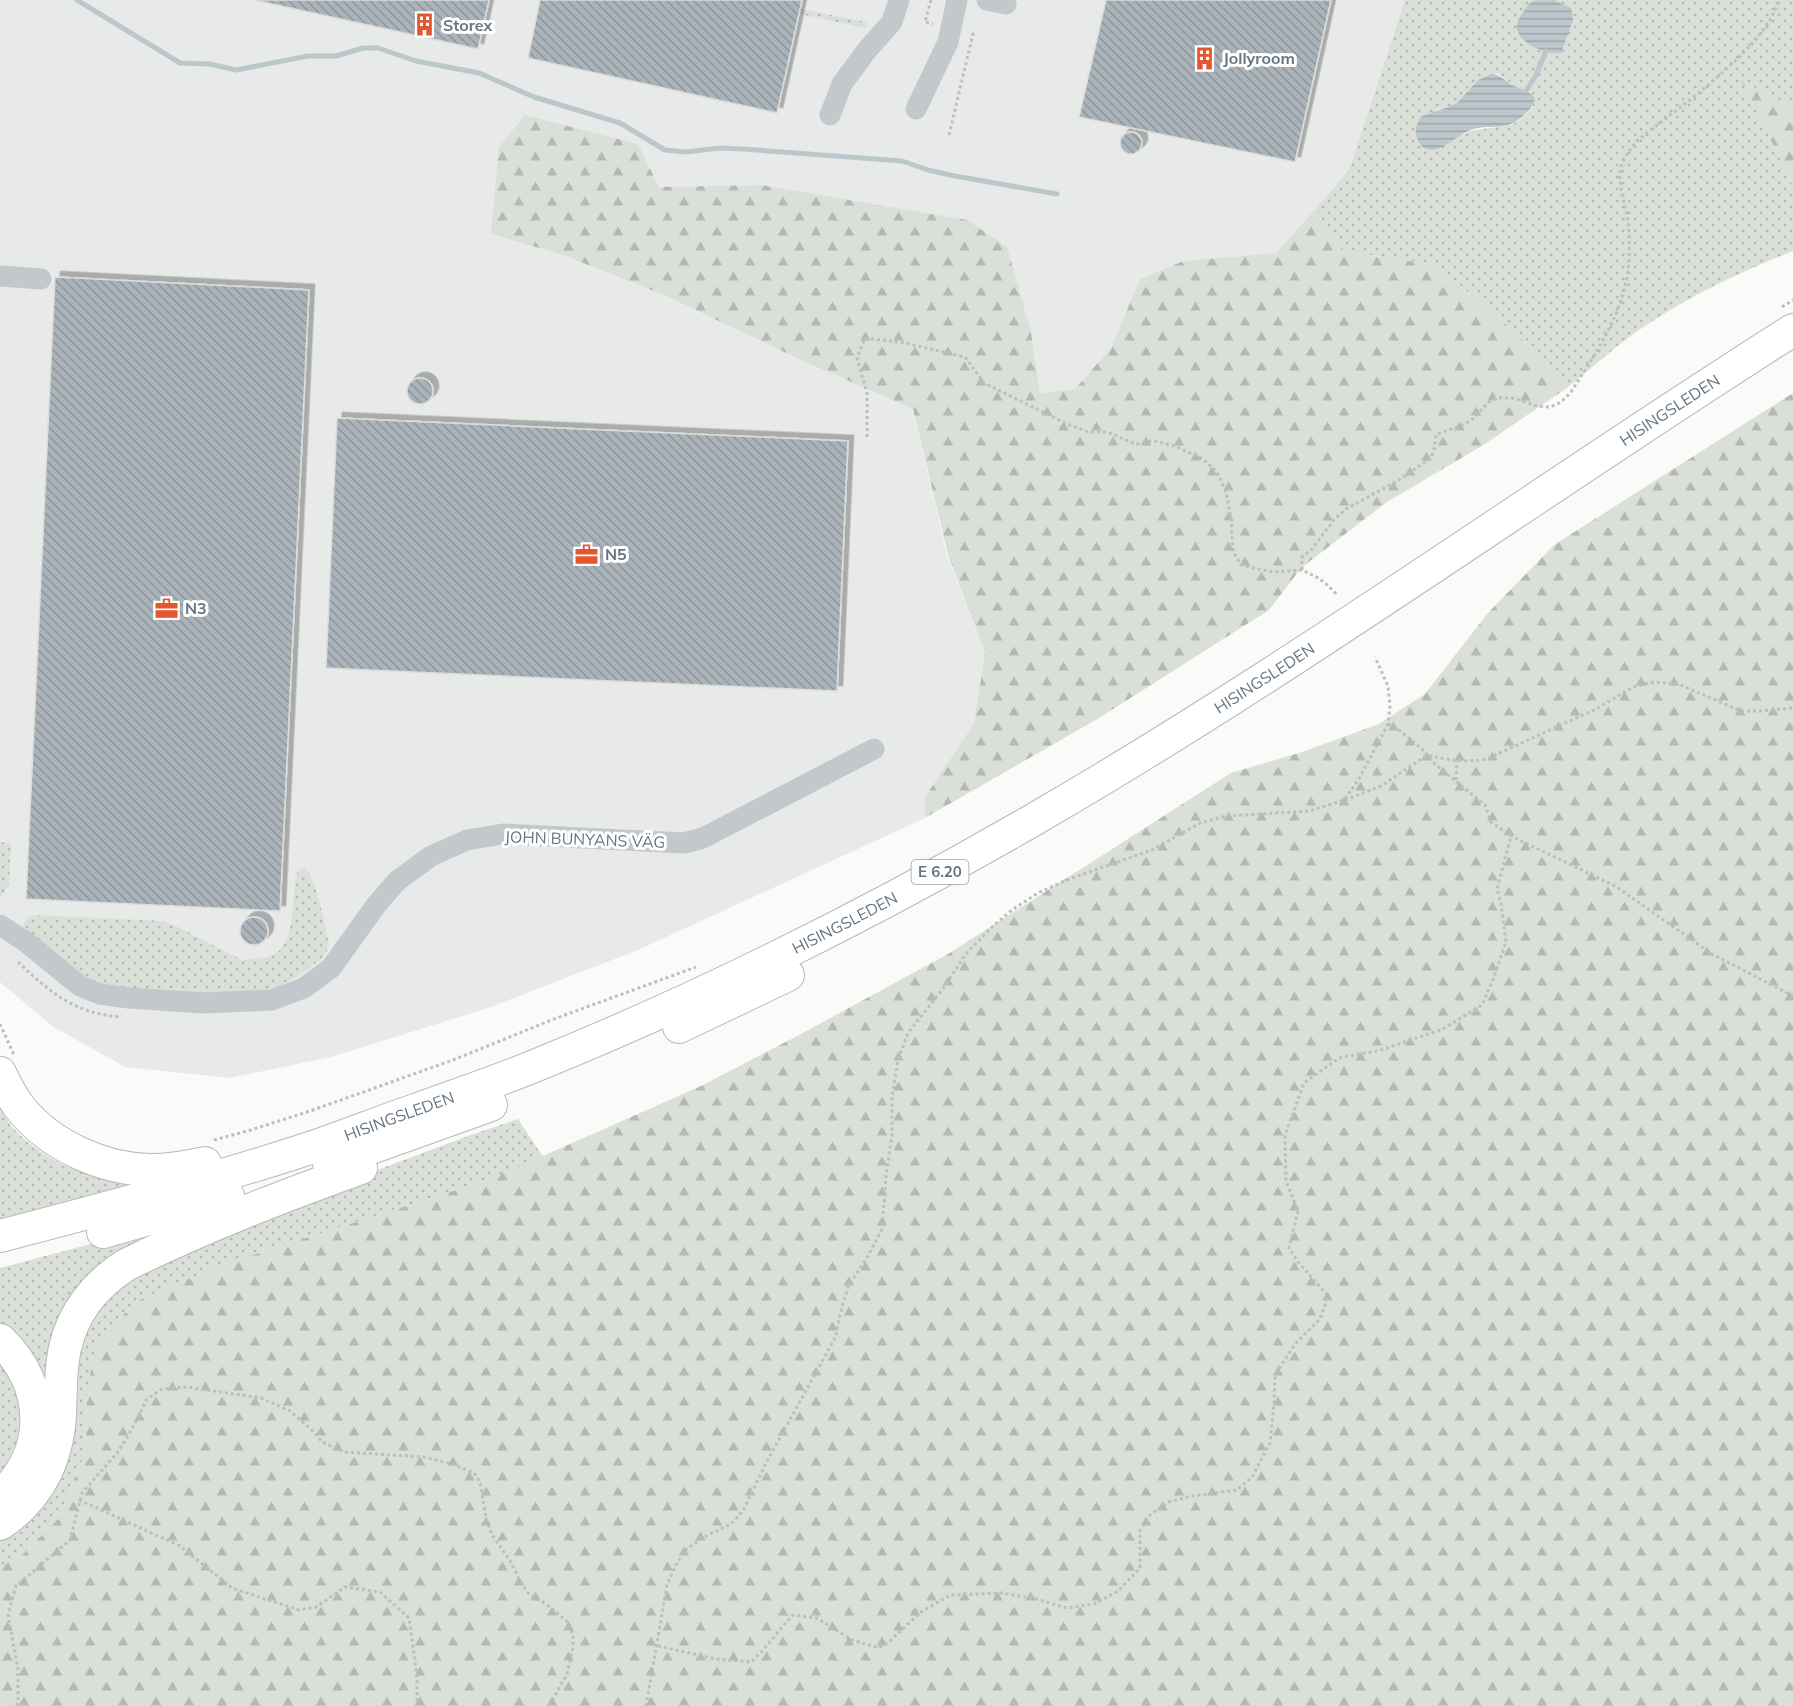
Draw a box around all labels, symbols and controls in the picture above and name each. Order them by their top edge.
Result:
building icon: Storex [412,12,438,38]
place label: Storex [443,15,493,35]
building icon: Jollyroom [1192,45,1218,71]
place label: Jollyroom [1223,48,1295,68]
street label: HISINGSLEDEN [1616,370,1723,450]
office icon: N5 [574,541,600,567]
place label: N5 [605,544,627,564]
office icon: N3 [154,595,180,621]
place label: N3 [185,598,207,618]
street label: HISINGSLEDEN [1210,638,1318,718]
street label: JOHN BUNYANS VÄG [504,826,666,852]
road number: E 6.20 [912,860,968,884]
street label: HISINGSLEDEN [789,887,901,958]
street label: HISINGSLEDEN [341,1087,457,1145]

